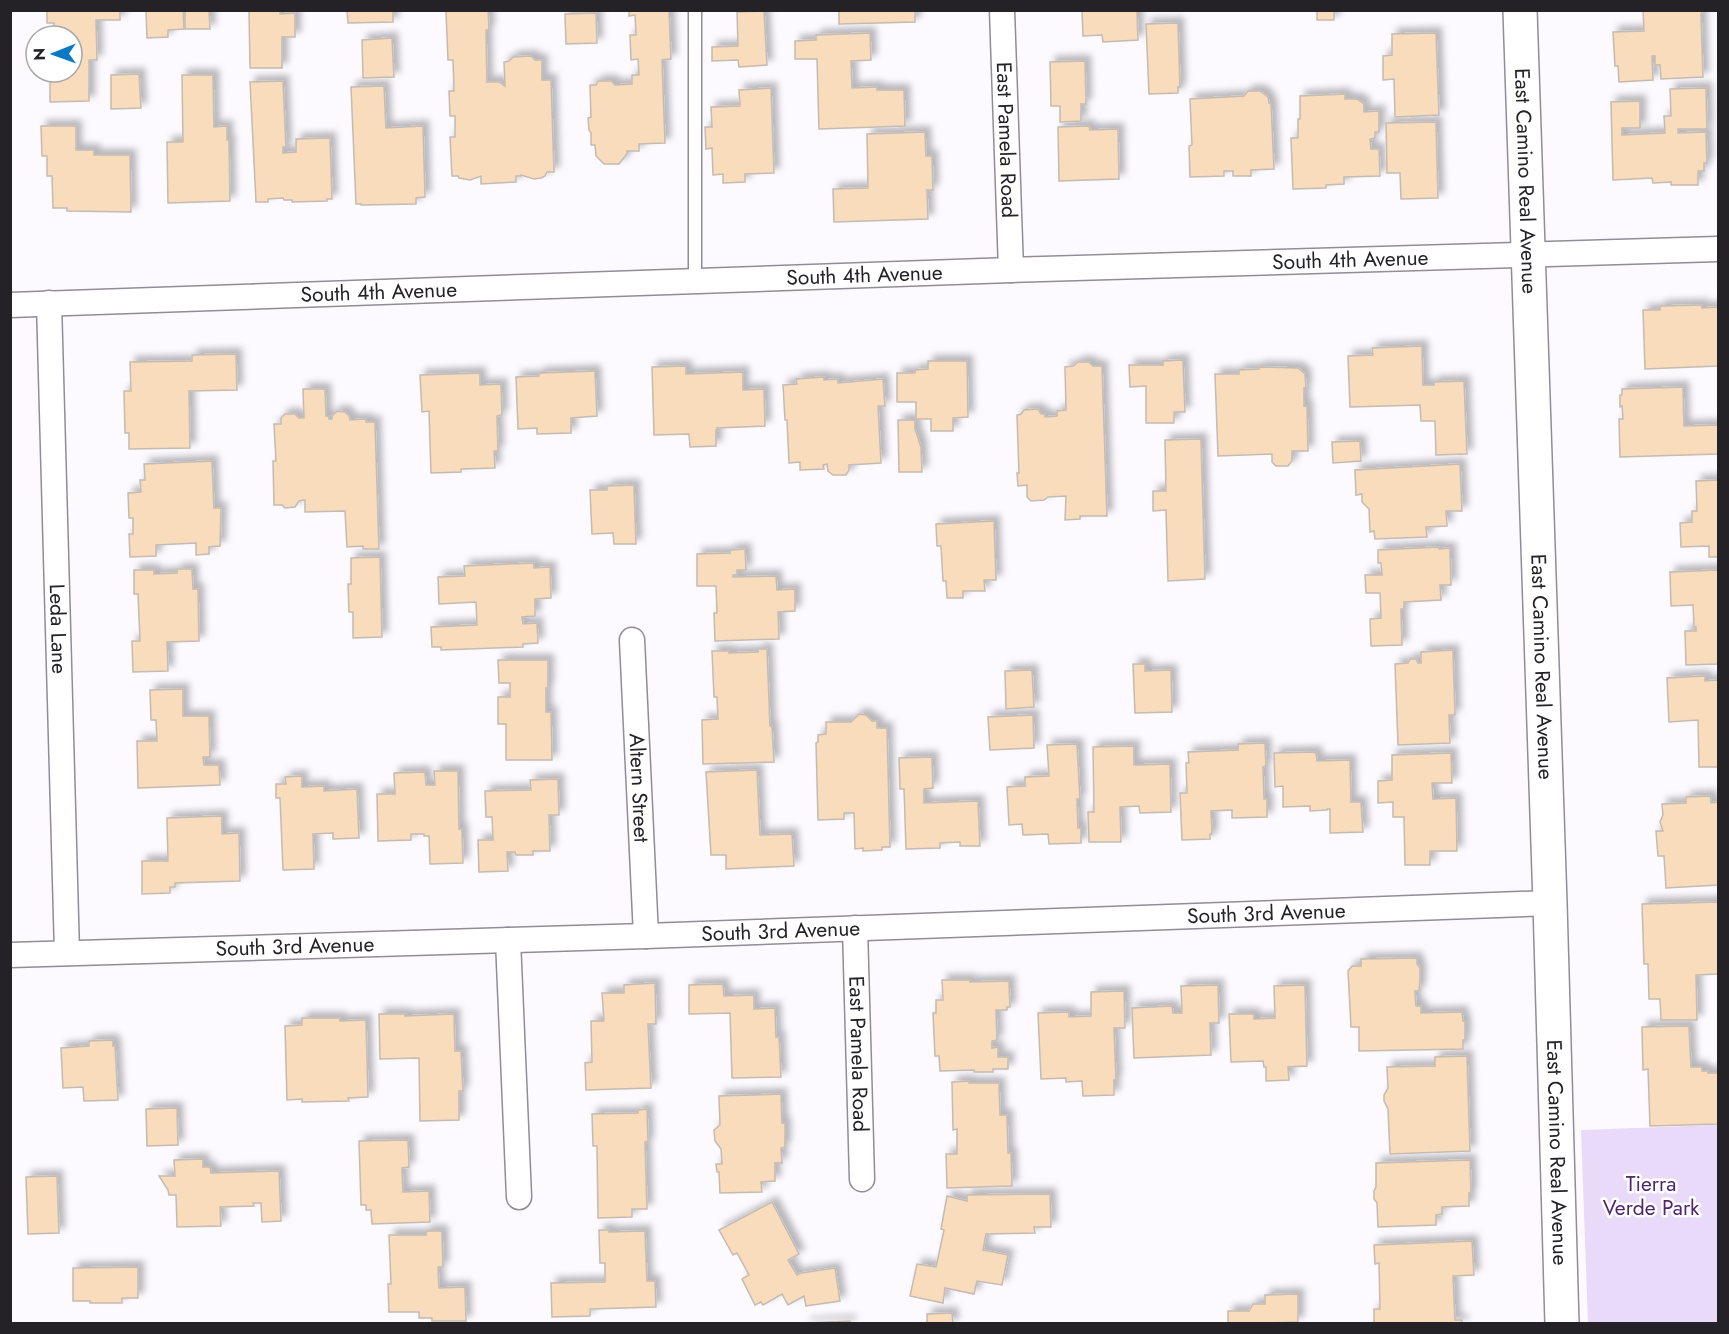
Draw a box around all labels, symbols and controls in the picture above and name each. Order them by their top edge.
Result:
north arrow [24,24,84,84]
text: N [28,48,51,61]
street label: East Pamela Road [989,61,1024,219]
street label: East Camino Real Avenue [1507,67,1545,295]
street label: South 4th Avenue [1272,243,1429,277]
street label: South 4th Avenue [786,257,943,293]
street label: South 4th Avenue [300,274,458,310]
street label: East Camino Real Avenue [1523,553,1561,780]
street label: Leda Lane [42,583,74,674]
street label: Altern Street [621,733,657,843]
street label: South 3rd Avenue [1186,895,1346,931]
street label: South 3rd Avenue [701,913,861,949]
street label: South 3rd Avenue [215,929,375,964]
street label: East Pamela Road [841,975,876,1132]
street label: East Camino Real Avenue [1539,1039,1575,1266]
park label: Tierra Verde Park [1603,1169,1700,1223]

